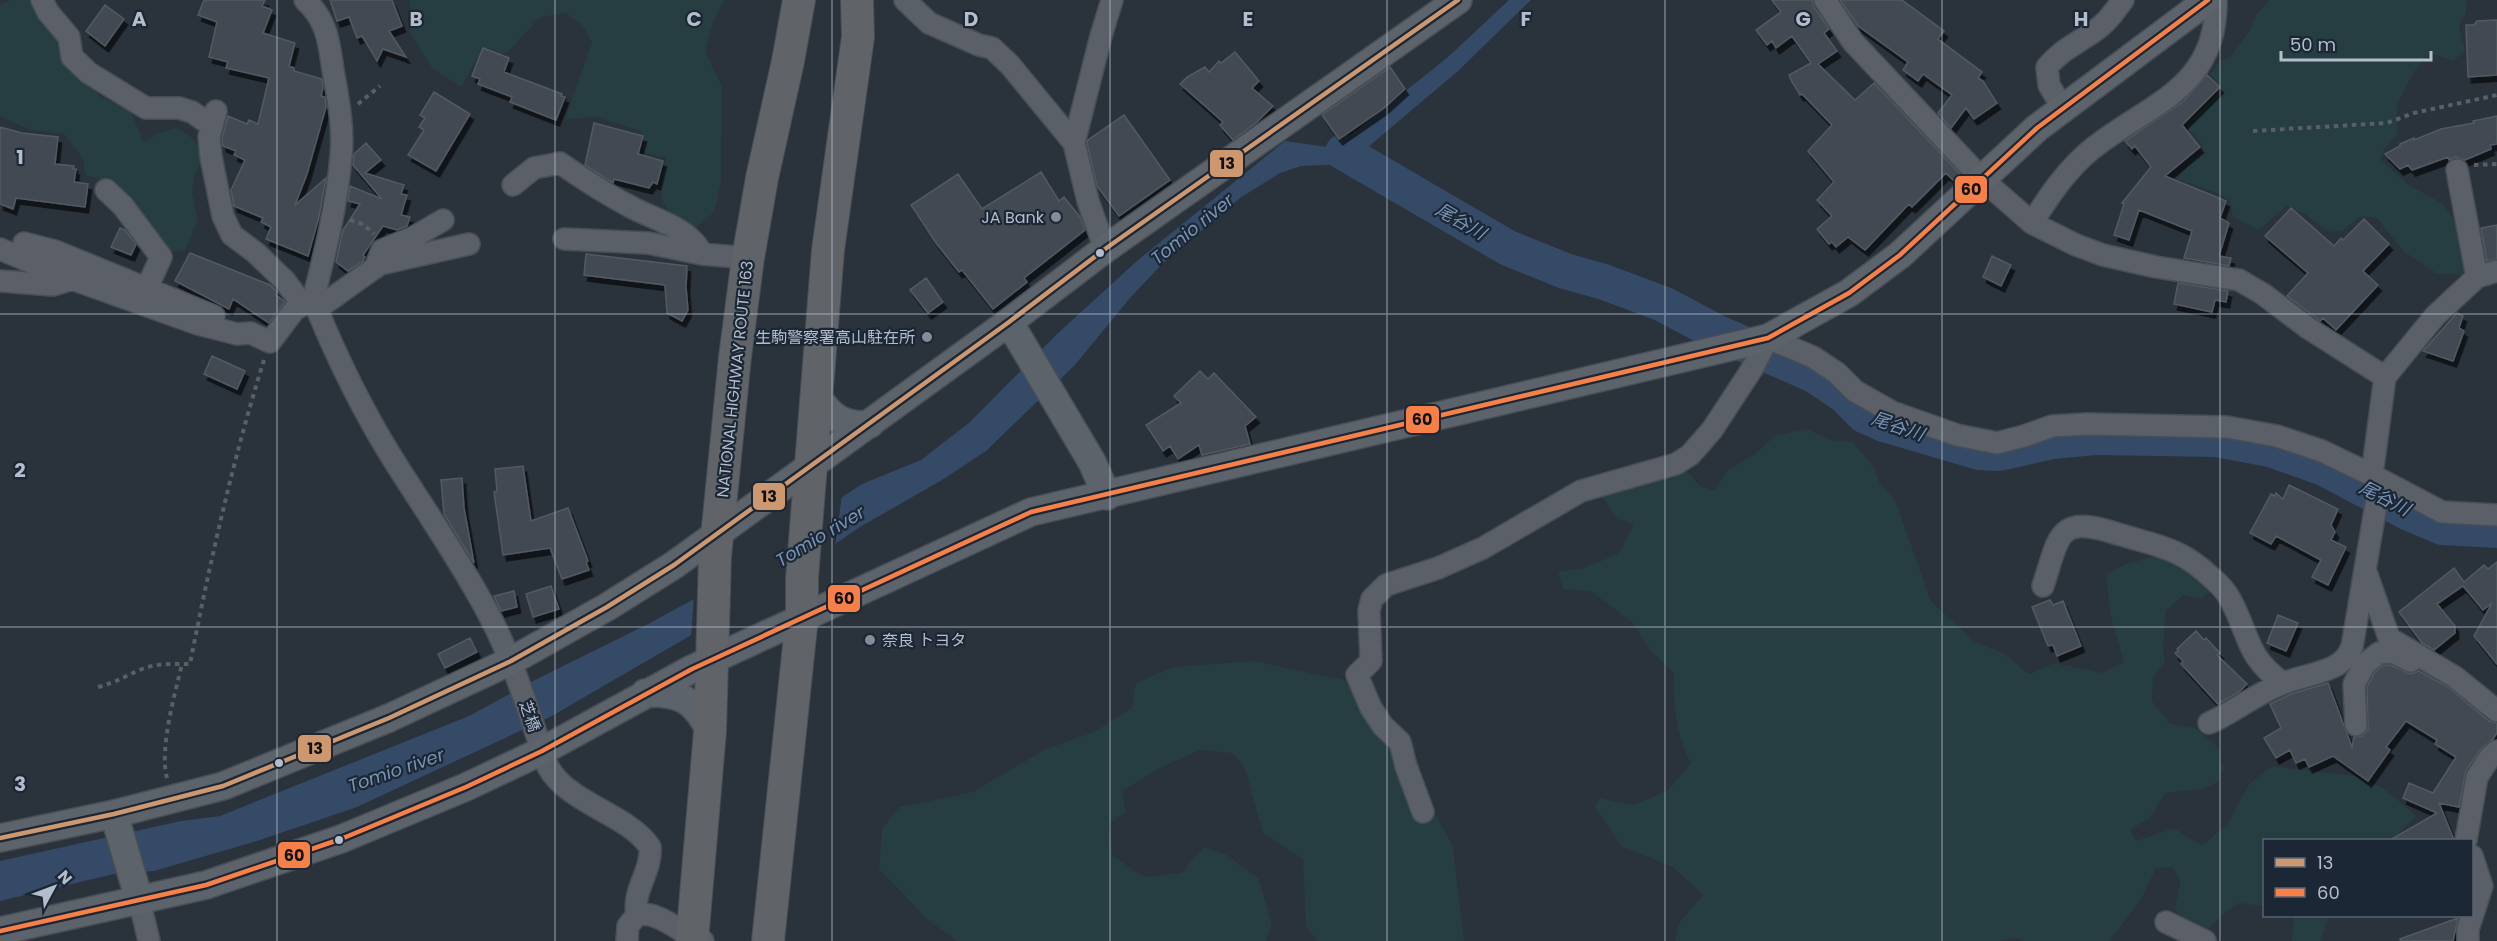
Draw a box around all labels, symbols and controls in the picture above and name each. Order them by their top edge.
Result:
text: A [132,5,147,33]
text: B [409,5,423,33]
text: C [686,5,702,33]
text: D [964,5,978,33]
text: E [1243,5,1253,33]
text: F [1521,5,1532,33]
text: G [1795,5,1811,33]
text: H [2074,5,2088,33]
scale bar [2281,24,2431,62]
text: 50 m [2290,32,2336,57]
text: 1 [16,143,24,171]
line badge: 13 [1209,149,1244,178]
text: 13 [1219,152,1235,175]
line badge: 60 [1954,175,1988,204]
text: 60 [1961,178,1981,201]
water label: Tomio river [1145,187,1240,270]
water label: 尾谷川 [1431,197,1492,246]
place label: JA Bank [981,206,1045,229]
marker: JA Bank [1049,210,1063,224]
unlabelled marker [1094,247,1106,259]
street label: NATIONAL HIGHWAY ROUTE 163 [711,259,759,499]
place label: 生駒警察署高山駐在所 [755,326,915,349]
marker: 生駒警察署高山駐在所 [920,330,934,344]
line badge: 60 [1405,405,1440,434]
water label: 尾谷川 [1868,405,1929,447]
text: 60 [1412,408,1432,431]
text: 2 [14,456,26,484]
water label: 尾谷川 [2355,475,2417,522]
line badge: 13 [752,482,786,511]
text: 13 [761,485,777,508]
water label: Tomio river [771,499,870,573]
line badge: 60 [827,584,861,613]
text: 60 [834,587,854,610]
place label: 奈良 トヨタ [882,629,966,652]
marker: 奈良 トヨタ [863,633,877,647]
street label: 芝橋 [514,697,546,735]
line badge: 13 [297,734,332,763]
text: 13 [307,737,323,760]
water label: Tomio river [345,741,449,798]
unlabelled marker [273,757,285,769]
text: 3 [14,770,26,798]
unlabelled marker [333,834,345,846]
legend [2263,839,2473,917]
line badge: 60 [277,841,311,869]
text: 60 [284,844,304,867]
text: 13 [2317,850,2333,875]
north arrow [24,857,84,917]
text: N [52,865,78,890]
text: 60 [2317,880,2340,905]

